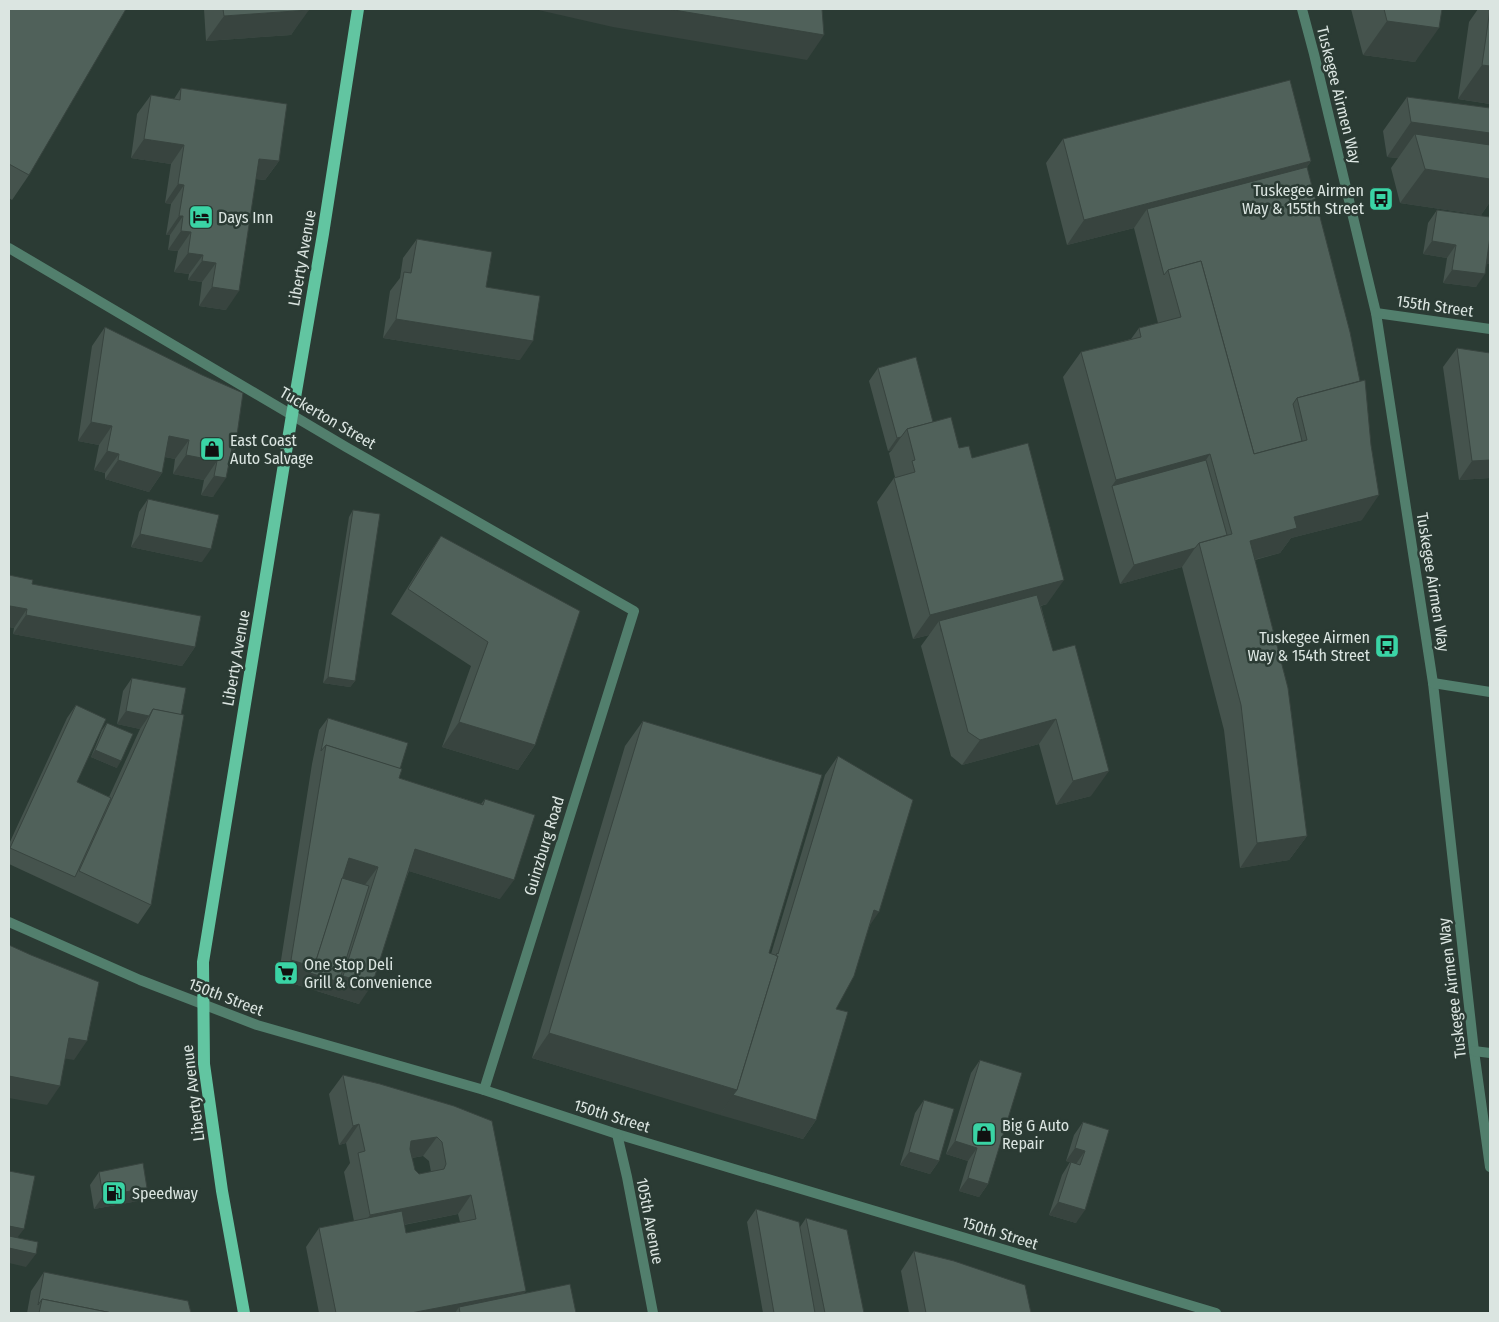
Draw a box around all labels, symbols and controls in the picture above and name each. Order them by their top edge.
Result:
street label: Tuskegee Airmen Way [1313,24,1365,166]
place label: Tuskegee Airmen Way & 155th Street [1242,181,1365,218]
bus stop icon: Tuskegee Airmen Way & 155th Street [1368,186,1394,212]
hotel icon: Days Inn [188,204,214,230]
place label: Days Inn [218,208,273,227]
street label: Liberty Avenue [284,208,320,308]
street label: 155th Street [1395,291,1475,321]
street label: Tuckerton Street [277,383,380,454]
place label: East Coast Auto Salvage [230,431,313,468]
shop icon: East Coast Auto Salvage [199,436,225,462]
street label: Tuskegee Airmen Way [1413,511,1454,654]
street label: Liberty Avenue [218,608,254,708]
place label: Tuskegee Airmen Way & 154th Street [1248,628,1371,665]
bus stop icon: Tuskegee Airmen Way & 154th Street [1374,633,1400,659]
street label: Guinzburg Road [520,794,568,898]
street label: Tuskegee Airmen Way [1434,916,1470,1059]
place label: One Stop Deli Grill & Convenience [304,955,432,992]
supermarket icon: One Stop Deli Grill & Convenience [273,960,299,986]
street label: 150th Street [186,974,267,1020]
street label: Liberty Avenue [178,1043,208,1142]
street label: 150th Street [572,1095,653,1137]
place label: Big G Auto Repair [1002,1116,1069,1153]
shop icon: Big G Auto Repair [971,1121,997,1147]
street label: 105th Avenue [632,1176,668,1266]
fuel station icon: Speedway [101,1180,127,1206]
place label: Speedway [132,1184,199,1203]
street label: 150th Street [960,1212,1041,1254]

